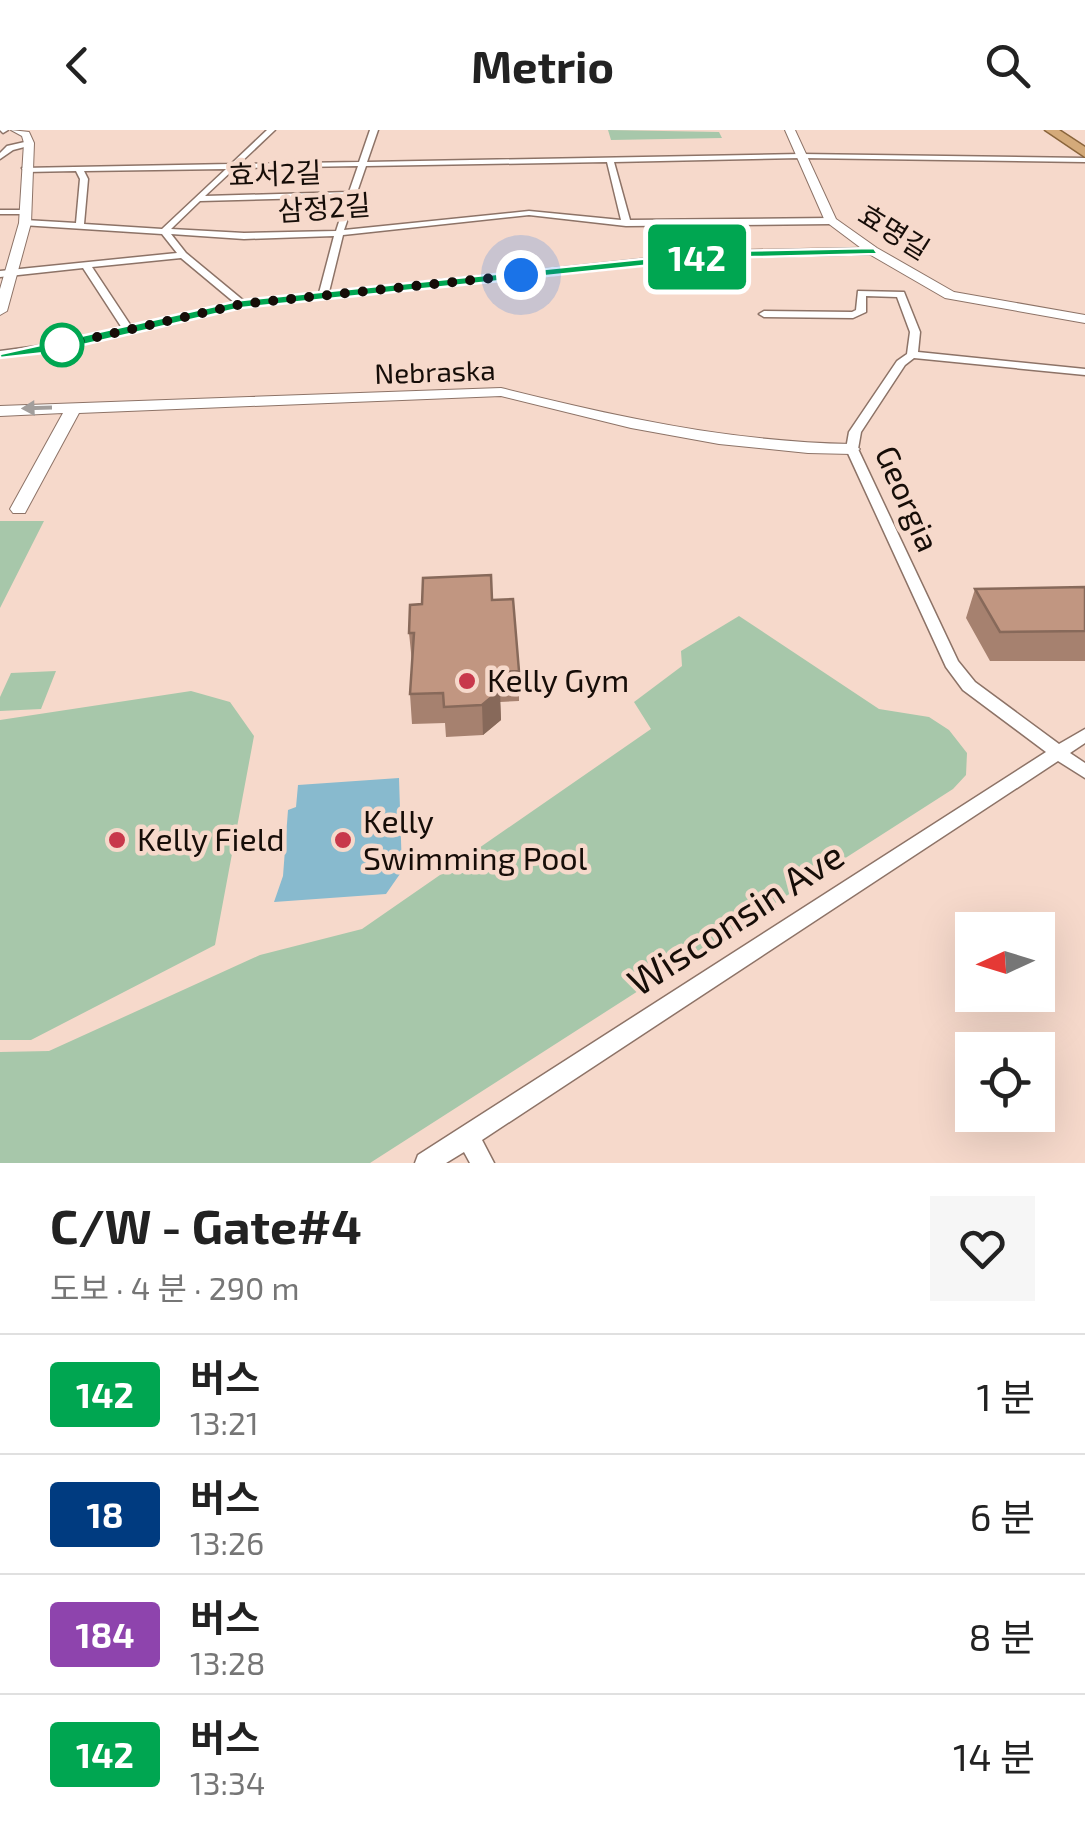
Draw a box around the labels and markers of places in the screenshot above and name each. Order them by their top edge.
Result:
unlabelled marker [41,324,83,366]
place label: Kelly Gym [487,660,629,698]
marker: Kelly Gym [456,670,478,692]
place label: Kelly Swimming Pool [363,801,588,876]
place label: Kelly Field [137,819,285,857]
marker: Kelly Field [106,829,128,851]
marker: Kelly Swimming Pool [332,829,354,851]

